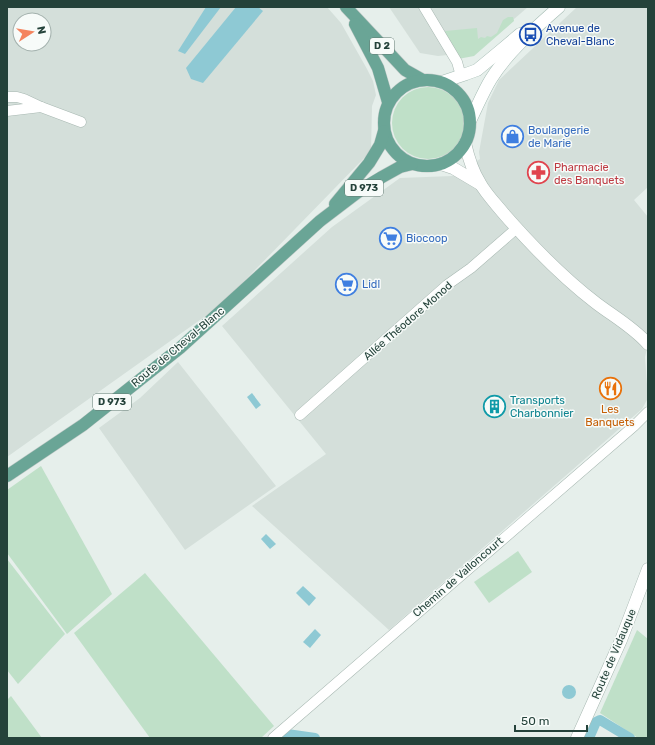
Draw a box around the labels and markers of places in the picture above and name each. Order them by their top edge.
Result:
bus stop icon: Avenue de Cheval-Blanc [517,21,543,47]
place label: Avenue de Cheval-Blanc [546,22,615,48]
shop icon: Boulangerie de Marie [500,123,526,149]
place label: Boulangerie de Marie [528,124,589,150]
pharmacy icon: Pharmacie des Banquets [525,160,551,186]
place label: Pharmacie des Banquets [554,161,625,187]
supermarket icon: Biocoop [377,225,403,251]
place label: Biocoop [406,232,448,245]
supermarket icon: Lidl [334,271,360,297]
place label: Lidl [362,278,380,291]
restaurant icon: Les Banquets [597,376,623,402]
building icon: Transports Charbonnier [482,393,508,419]
place label: Transports Charbonnier [510,394,574,420]
place label: Les Banquets [585,403,635,429]

